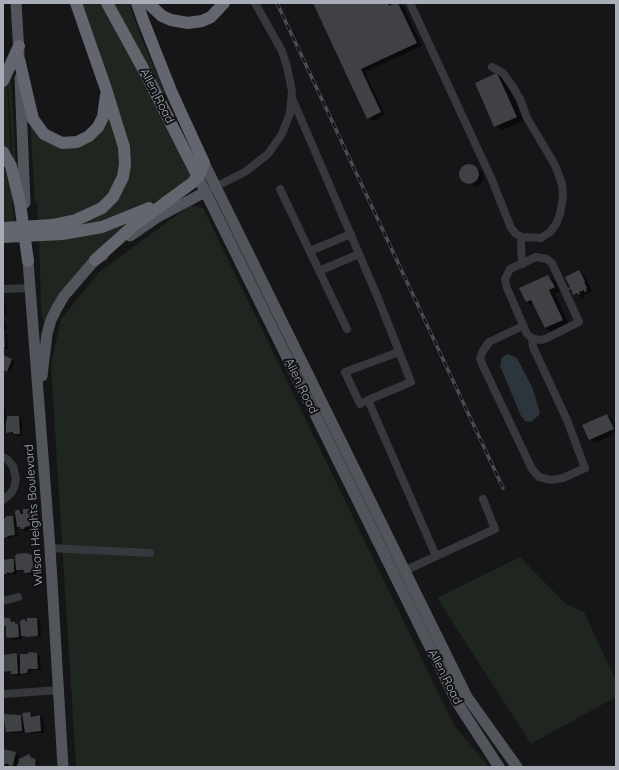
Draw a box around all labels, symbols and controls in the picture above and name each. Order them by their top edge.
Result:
street label: Allen Road [137,66,177,126]
street label: Allen Road [281,356,321,416]
street label: Wilson Heights Boulevard [22,444,46,586]
street label: Allen Road [425,647,465,707]

